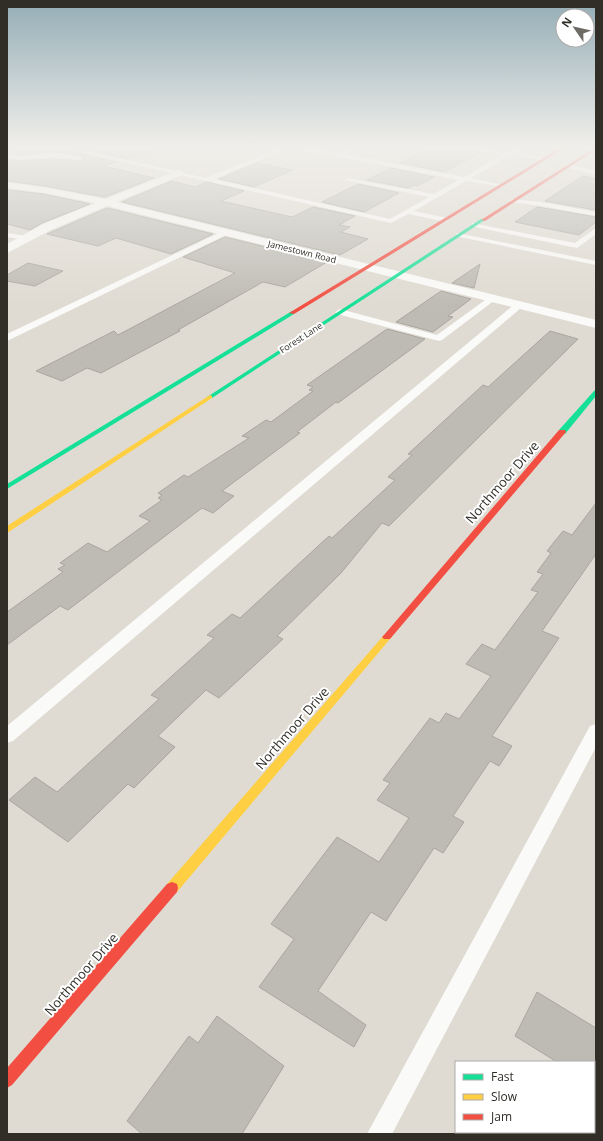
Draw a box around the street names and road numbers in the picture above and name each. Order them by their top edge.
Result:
street label: Jamestown Road [266,236,338,266]
street label: Forest Lane [277,319,325,356]
street label: Northmoor Drive [461,437,543,527]
street label: Northmoor Drive [251,683,333,773]
street label: Northmoor Drive [40,929,122,1019]

